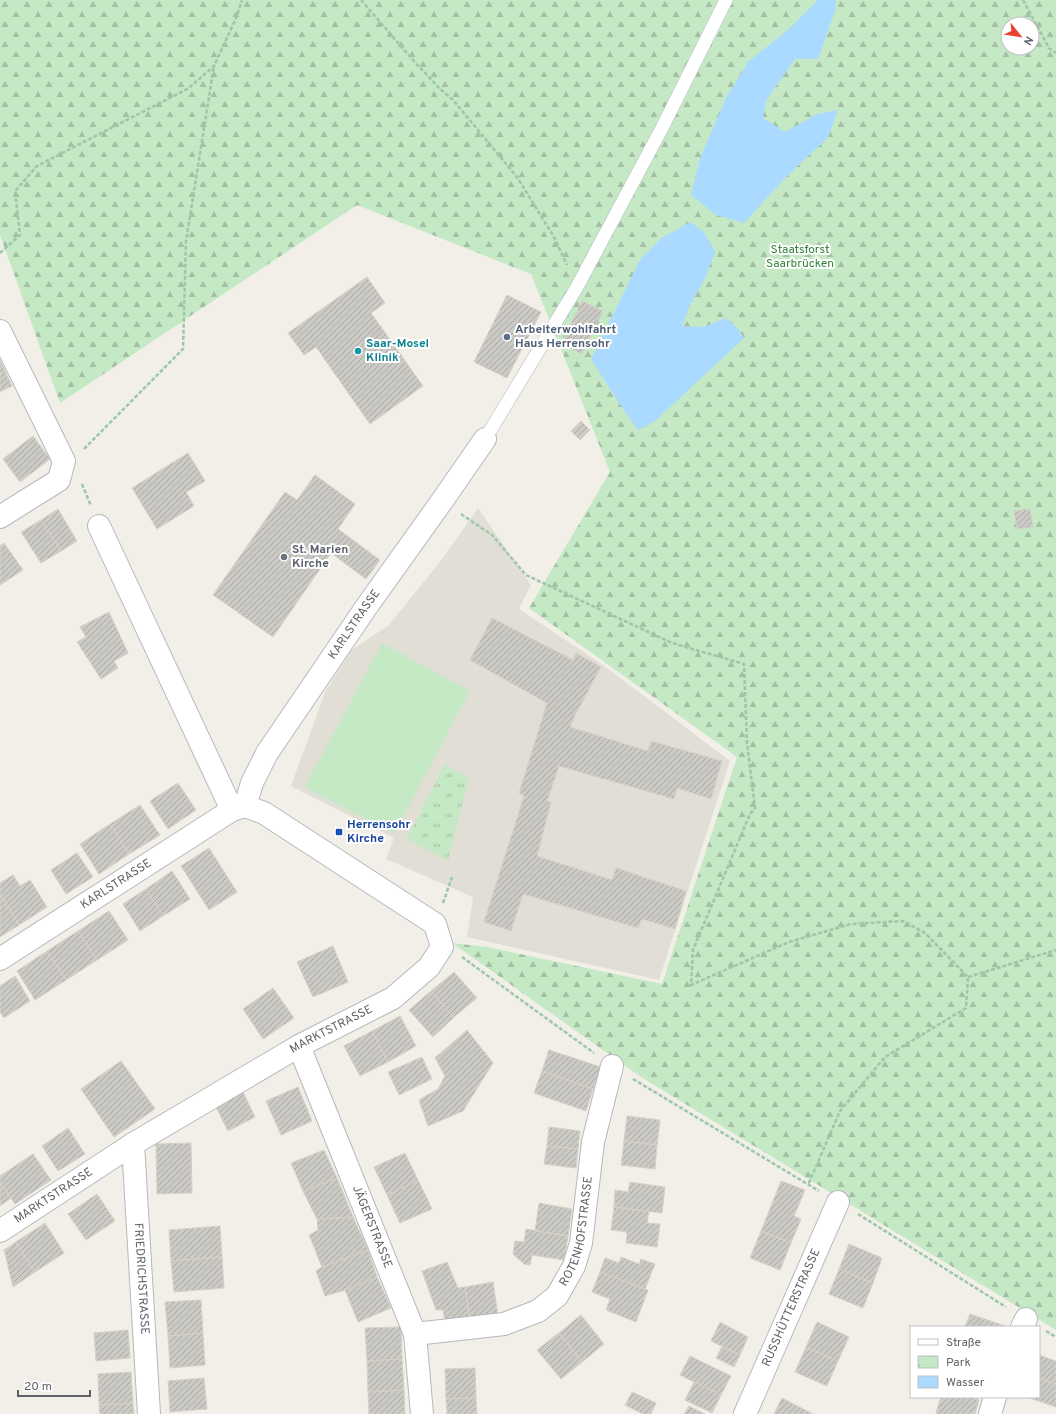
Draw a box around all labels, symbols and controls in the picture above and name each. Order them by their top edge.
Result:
north arrow [1000,16,1040,56]
text: N [1020,34,1036,47]
park label: Staatsforst Saarbrücken [766,242,834,272]
place label: Arbeiterwohlfahrt Haus Herrensohr [515,322,617,352]
marker: Arbeiterwohlfahrt Haus Herrensohr [502,332,512,342]
place label: Saar-Mosel Klinik [366,336,429,366]
marker: Saar-Mosel Klinik [353,346,363,356]
place label: St. Marien Kirche [292,542,348,572]
marker: St. Marien Kirche [279,552,289,562]
street label: KARLSTRASSE [325,586,384,663]
place label: Herrensohr Kirche [347,817,411,847]
marker: Herrensohr Kirche [334,827,344,837]
street label: KARLSTRASSE [77,856,155,913]
street label: MARKTSTRASSE [287,1002,375,1058]
street label: MARKTSTRASSE [11,1164,96,1228]
street label: ROTENHOFSTRASSE [556,1175,597,1289]
street label: JÄGERSTRASSE [348,1183,396,1271]
street label: FRIEDRICHSTRASSE [130,1222,152,1335]
street label: RUSSHÜTTERSTRASSE [759,1246,825,1369]
legend [910,1326,1040,1398]
text: Straße [946,1335,981,1351]
text: Park [946,1355,971,1371]
scale bar [18,1372,90,1398]
text: Wasser [946,1375,985,1391]
text: 20 m [24,1379,52,1395]

